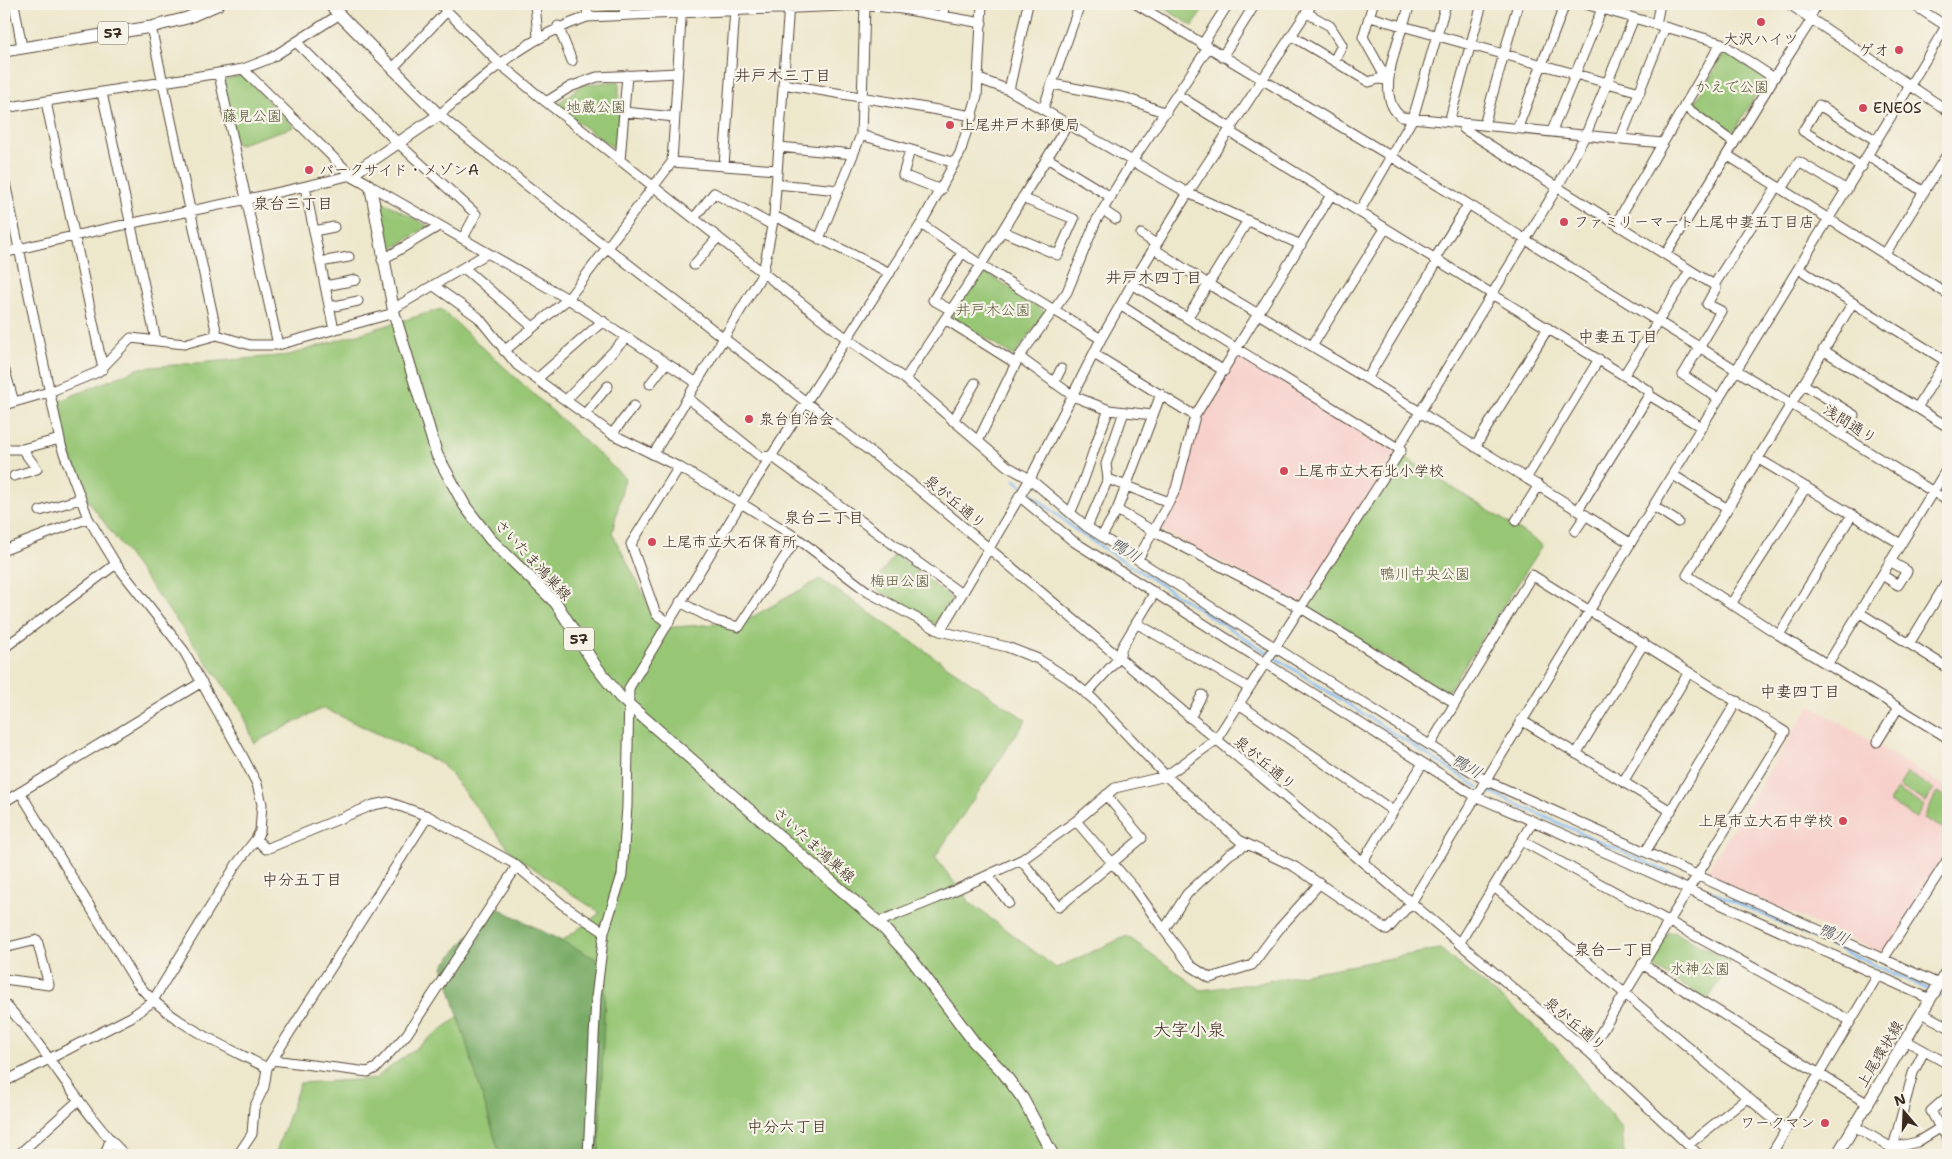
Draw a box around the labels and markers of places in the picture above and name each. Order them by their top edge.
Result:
marker: 大沢ハイツ [1755,16,1767,28]
place label: 大沢ハイツ [1723,29,1799,49]
place label: ゲオ [1859,40,1889,60]
marker: ゲオ [1893,44,1905,56]
place label: ENEOS [1873,98,1921,118]
marker: ENEOS [1857,102,1869,114]
place label: 上尾井戸木郵便局 [960,115,1080,135]
marker: 上尾井戸木郵便局 [944,119,956,131]
place label: パークサイド・メゾンA [319,160,479,180]
marker: パークサイド・メゾンA [303,164,315,176]
place label: ファミリーマート上尾中妻五丁目店 [1574,212,1814,232]
marker: ファミリーマート上尾中妻五丁目店 [1558,216,1570,228]
place label: 泉台自治会 [759,409,834,429]
marker: 泉台自治会 [743,413,755,425]
place label: 上尾市立大石北小学校 [1294,461,1444,481]
marker: 上尾市立大石北小学校 [1278,465,1290,477]
place label: 上尾市立大石保育所 [662,532,797,552]
marker: 上尾市立大石保育所 [646,536,658,548]
place label: 上尾市立大石中学校 [1698,811,1833,831]
marker: 上尾市立大石中学校 [1837,815,1849,827]
place label: ワークマン [1740,1113,1815,1133]
marker: ワークマン [1819,1117,1831,1129]

